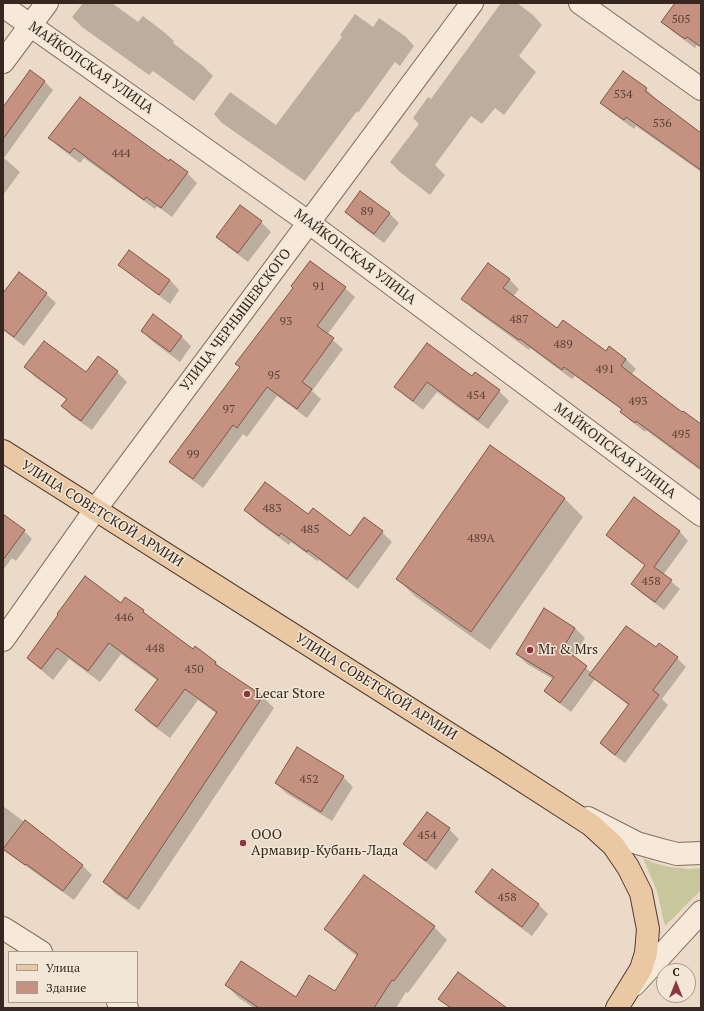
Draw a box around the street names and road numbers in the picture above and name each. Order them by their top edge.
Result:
street label: МАЙКОПСКАЯ УЛИЦА [25,18,157,118]
street label: МАЙКОПСКАЯ УЛИЦА [291,206,419,308]
street label: УЛИЦА ЧЕРНЫШЕВСКОГО [177,245,295,395]
street label: МАЙКОПСКАЯ УЛИЦА [551,400,679,502]
street label: УЛИЦА СОВЕТСКОЙ АРМИИ [18,457,186,571]
street label: УЛИЦА СОВЕТСКОЙ АРМИИ [292,630,460,744]

